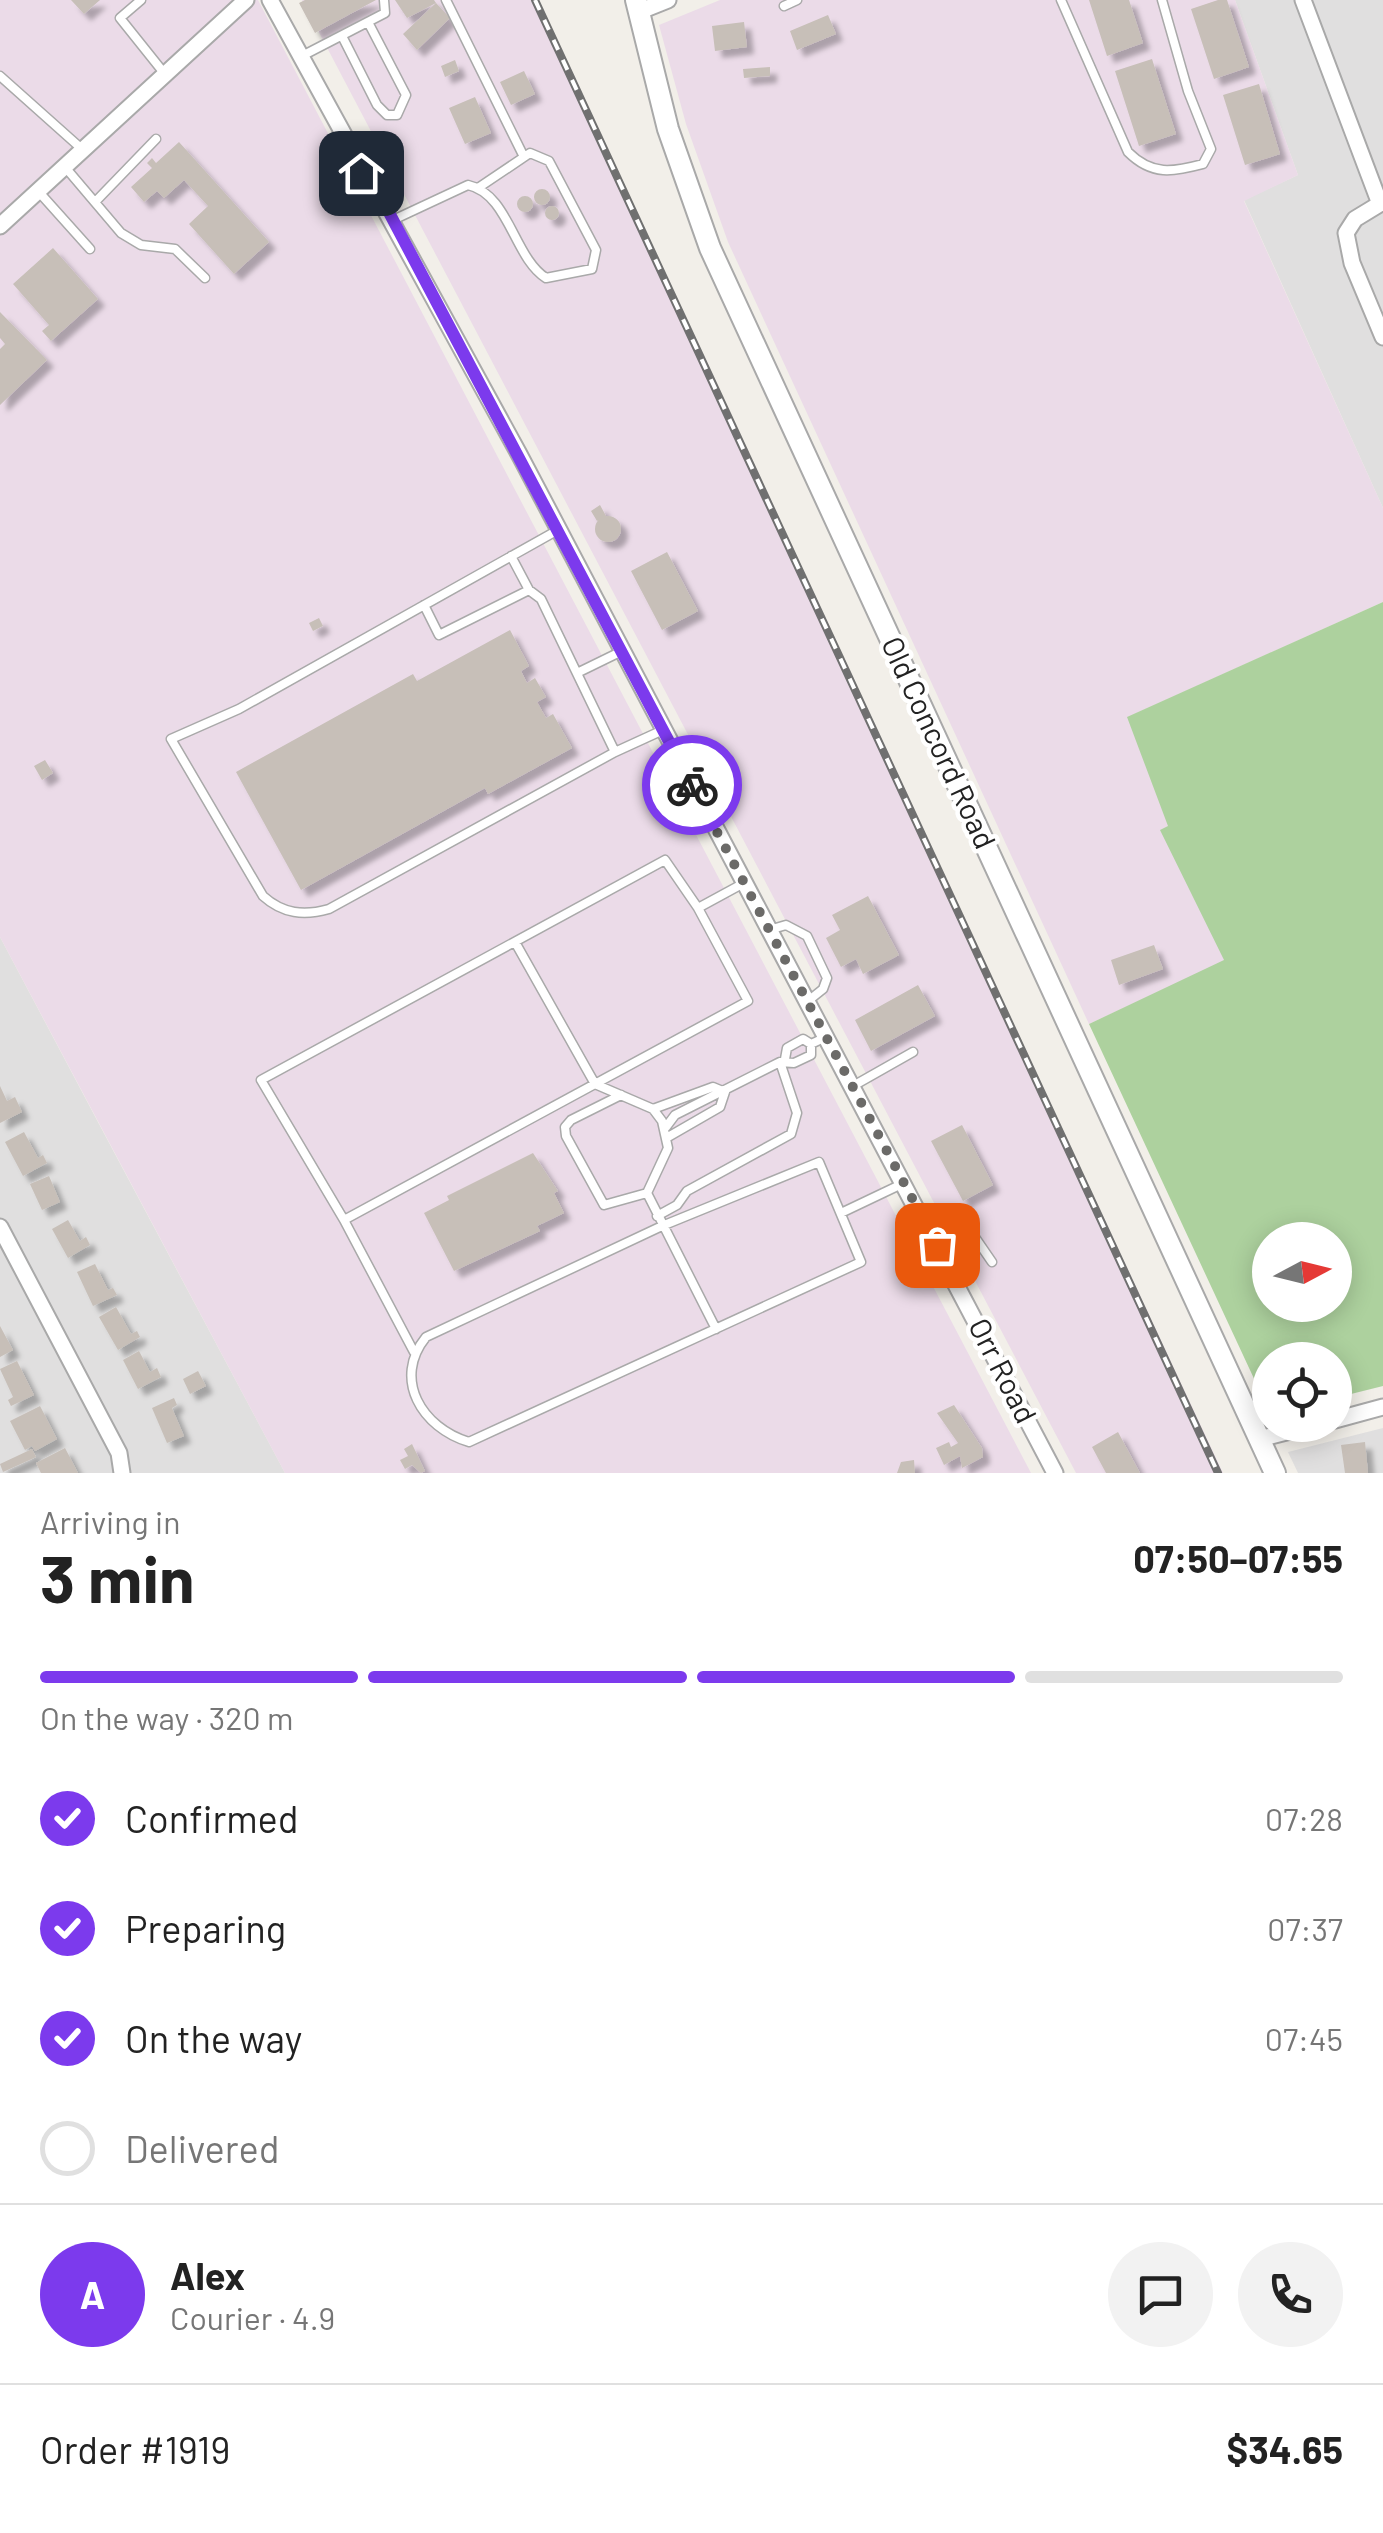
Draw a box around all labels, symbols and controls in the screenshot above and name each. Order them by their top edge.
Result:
pin [319,131,404,216]
icon: home [334,146,389,201]
street label: Old Concord Road [875,630,1005,854]
courier [642,735,742,835]
icon: bike [665,758,720,813]
pin [895,1203,980,1288]
icon: bag [910,1218,965,1273]
north arrow [1252,1222,1352,1322]
map controls [1252,1222,1352,1442]
street label: Orr Road [962,1312,1045,1429]
button: locate [1252,1342,1352,1442]
text: Arriving in [40,1502,180,1540]
text: 07:50–07:55 [1133,1535,1343,1581]
text: 3 min [40,1538,195,1616]
text: On the way · 320 m [40,1698,293,1736]
icon: check [40,1791,95,1846]
text: Confirmed [125,1795,298,1841]
text: 07:28 [1265,1799,1343,1837]
icon: check [40,1901,95,1956]
text: Preparing [125,1905,286,1951]
text: 07:37 [1267,1909,1343,1947]
icon: check [40,2011,95,2066]
text: On the way [125,2015,302,2061]
text: 07:45 [1265,2019,1343,2057]
text: Delivered [125,2125,279,2171]
button: chat [1108,2242,1213,2347]
button: phone [1238,2242,1343,2347]
text: Alex [170,2252,245,2298]
text: A [80,2271,105,2317]
text: Courier · 4.9 [170,2298,335,2336]
text: Order #1919 [40,2426,230,2472]
text: $34.65 [1227,2426,1343,2472]

